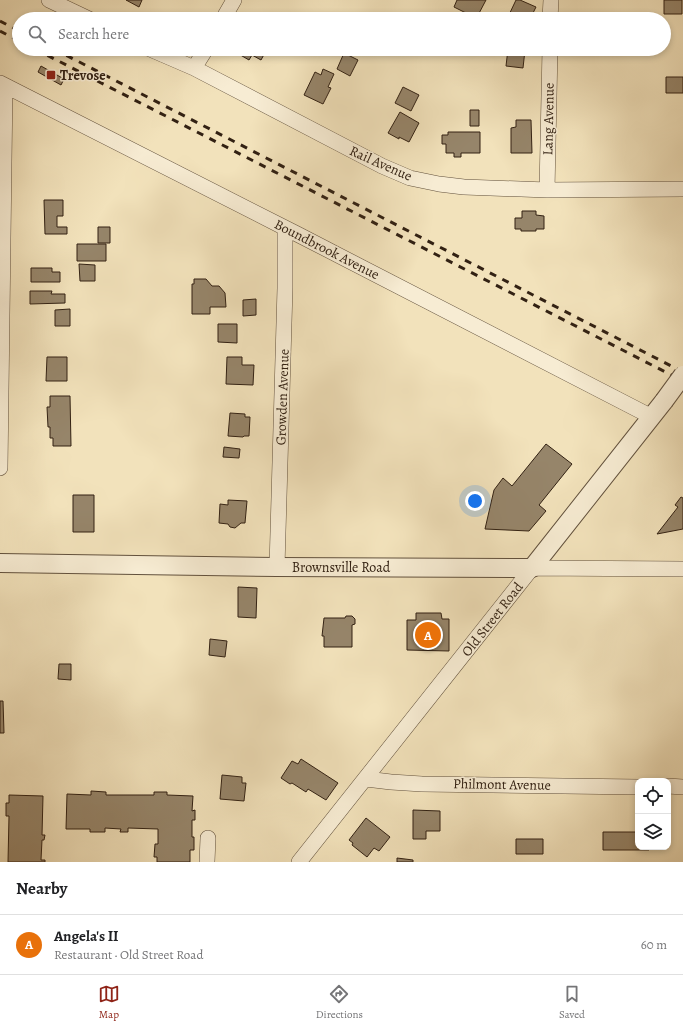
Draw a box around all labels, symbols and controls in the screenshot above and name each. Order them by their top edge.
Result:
search box [12,12,671,56]
icon: search [26,23,48,45]
text: Search here [58,24,129,44]
place label: Trevose [60,66,106,85]
marker: Trevose [45,69,57,81]
street label: Lang Avenue [538,82,559,156]
street label: Rail Avenue [346,141,415,186]
street label: Boundbrook Avenue [271,215,383,284]
street label: Growden Avenue [271,348,294,446]
your location [465,491,485,511]
street label: Brownsville Road [292,558,391,577]
street label: Old Street Road [457,578,528,661]
pin: A [415,620,441,650]
street label: Philmont Avenue [453,774,551,795]
map controls [635,778,671,850]
button: locate [635,778,671,814]
button: layers [635,814,671,850]
text: Nearby [16,877,67,900]
text: Angela's II [54,926,119,946]
text: A [25,936,33,953]
text: 60 m [641,936,667,953]
text: Restaurant · Old Street Road [54,946,203,963]
tab: Map [98,983,120,1022]
tab: Directions [316,983,363,1022]
tab: Saved [559,983,585,1022]

